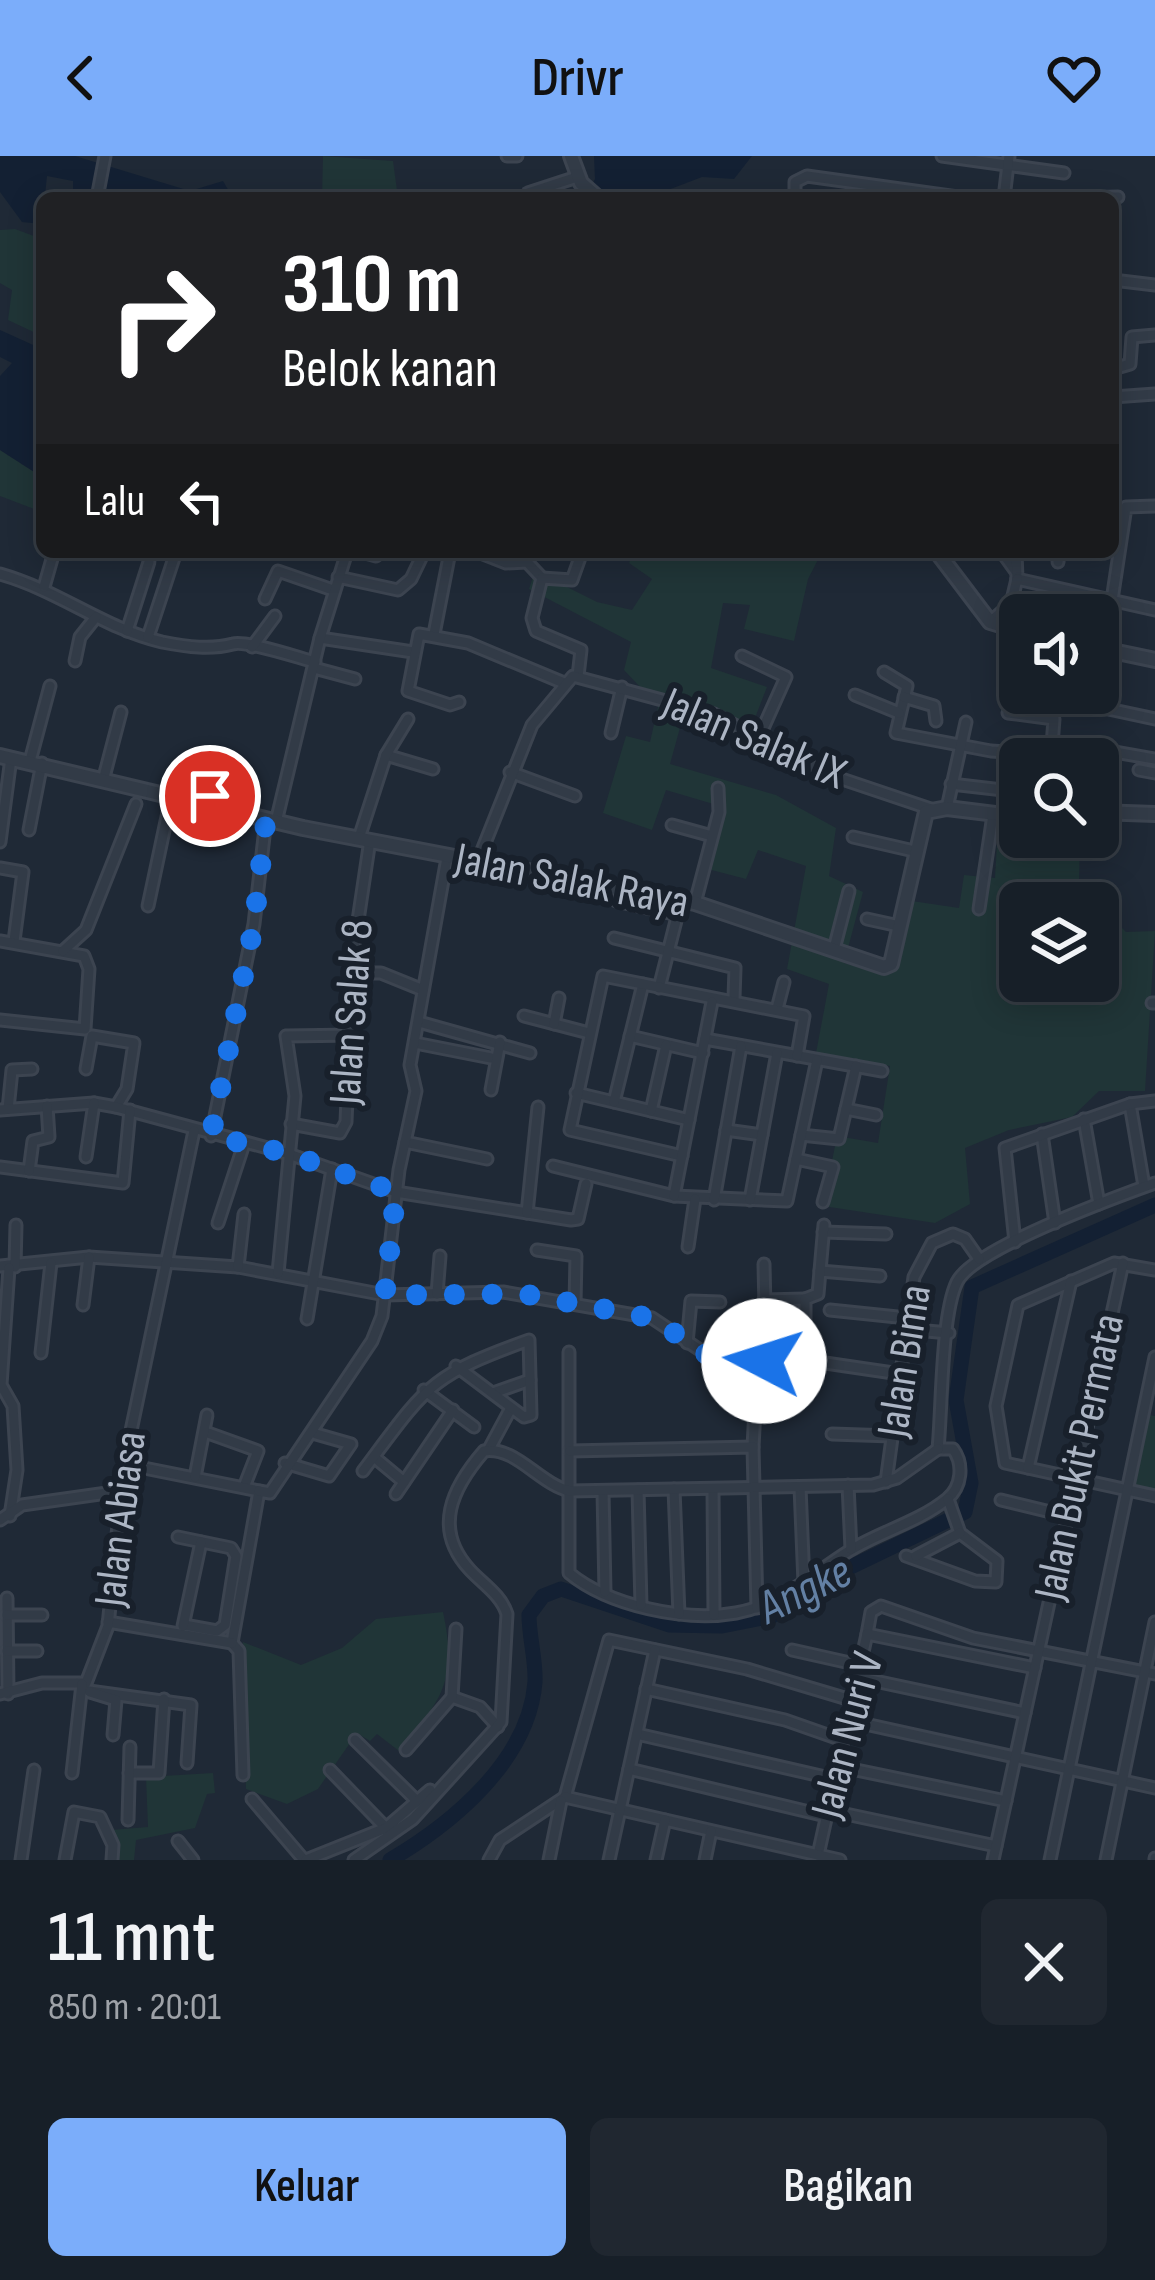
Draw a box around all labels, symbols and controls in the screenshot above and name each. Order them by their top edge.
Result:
icon: back [48,45,114,111]
icon: heart [1041,45,1107,111]
text: Drivr [531,46,624,111]
text: 310 m [282,235,461,336]
icon: right [84,240,240,396]
text: Belok kanan [282,337,498,402]
icon: left [169,468,235,534]
text: Lalu [84,474,145,529]
map controls [999,594,1119,1002]
button: sound [999,594,1119,714]
street label: Jalan Salak IX [653,676,854,802]
button: search [999,738,1119,858]
pin [159,745,261,847]
icon: arrive [177,763,243,829]
street label: Jalan Salak Raya [450,831,693,931]
button: layers [999,882,1119,1002]
street label: Jalan Salak 8 [318,918,386,1107]
street label: Jalan Bima [866,1281,944,1442]
position arrow [701,1298,827,1424]
street label: Jalan Bukit Permata [1023,1309,1137,1606]
street label: Jalan Abiasa [83,1428,159,1611]
water label: Angke [747,1543,861,1638]
street label: Jalan Nuri V [799,1646,896,1825]
text: 11 mnt [48,1895,215,1982]
button: close [981,1899,1107,2025]
text: 850 m · 20:01 [48,1984,221,2031]
button: Keluar [48,2118,566,2256]
button: Bagikan [590,2118,1107,2256]

